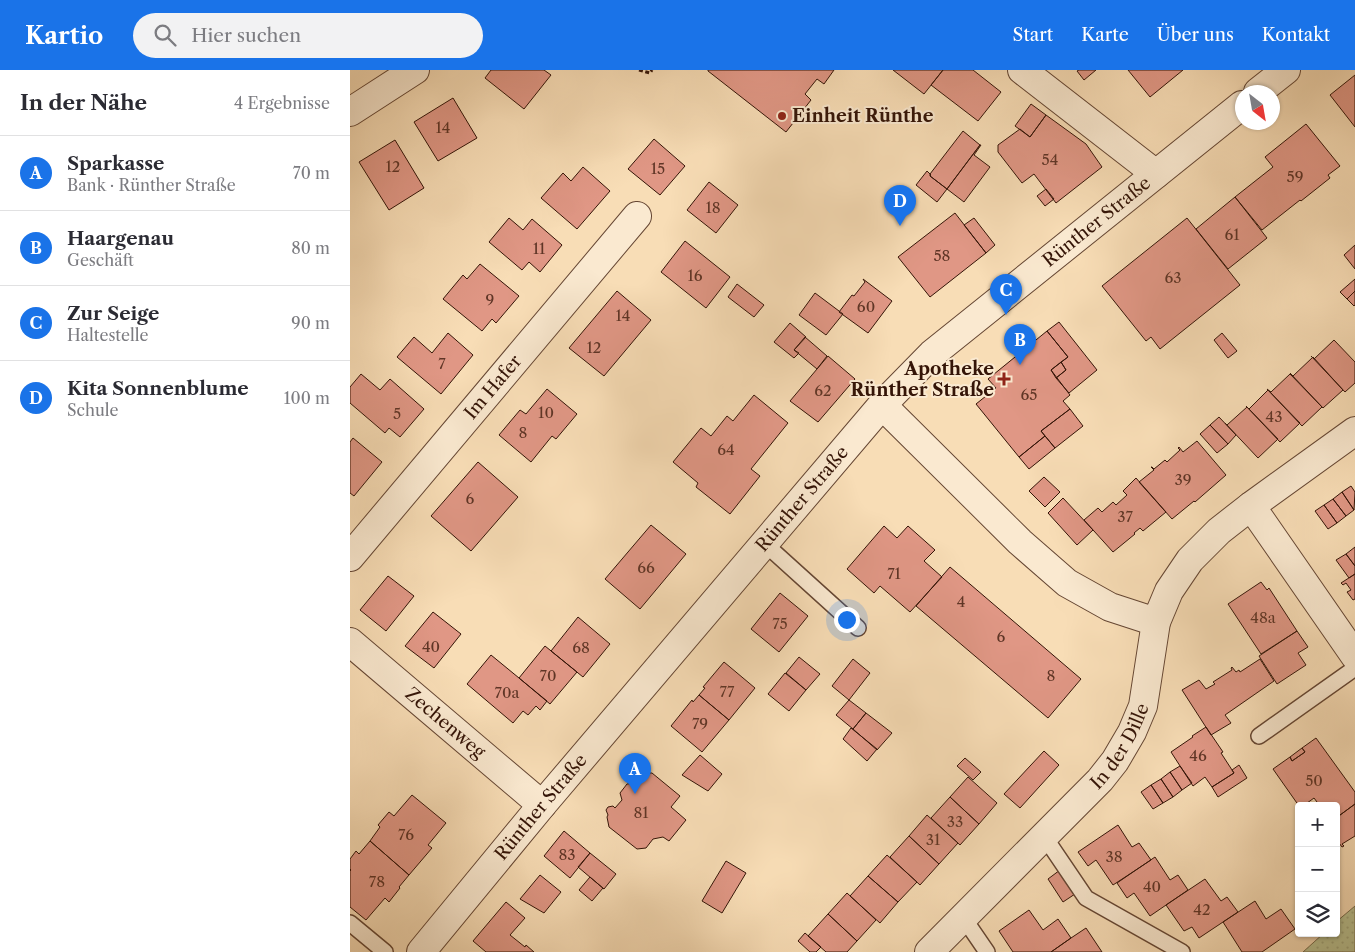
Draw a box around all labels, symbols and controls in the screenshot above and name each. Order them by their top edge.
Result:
search box [133,13,483,58]
text: Kartio [25,21,103,50]
icon: search [151,21,179,49]
text: Hier suchen [191,24,301,47]
text: Start [1013,24,1053,46]
text: Karte [1081,24,1129,46]
text: Über uns [1157,24,1234,46]
text: Kontakt [1262,24,1330,46]
north arrow [1235,85,1280,130]
text: In der Nähe [20,90,147,115]
text: 4 Ergebnisse [234,93,330,113]
place label: Einheit Rünthe [792,105,934,127]
marker: Einheit Rünthe [776,110,788,122]
house number: 14 [436,118,450,137]
house number: 54 [1042,150,1058,169]
text: Sparkasse [67,152,164,175]
house number: 12 [386,157,400,176]
house number: 15 [651,159,665,178]
text: A [30,163,42,183]
text: 70 m [293,163,330,183]
house number: 59 [1287,167,1303,186]
street label: Rünther Straße [1038,172,1155,272]
text: Bank · Rünther Straße [67,175,236,195]
pin: D [884,185,916,226]
house number: 18 [705,198,721,217]
house number: 61 [1224,225,1240,244]
text: Haargenau [67,227,174,250]
text: B [30,238,42,258]
text: 80 m [291,238,330,258]
house number: 11 [533,239,546,258]
house number: 58 [933,246,951,265]
text: Geschäft [67,250,134,270]
house number: 16 [687,266,703,285]
house number: 63 [1164,268,1182,287]
pin: C [990,274,1022,315]
house number: 9 [486,290,494,309]
house number: 60 [857,297,875,316]
text: Zur Seige [67,302,159,325]
house number: 14 [616,306,630,325]
text: C [30,313,42,333]
text: 90 m [291,313,330,333]
pin: B [1004,324,1036,365]
text: Haltestelle [67,325,148,345]
house number: 12 [587,338,601,357]
street label: Im Hafer [460,350,526,424]
house number: 7 [438,354,446,373]
place label: Apotheke Rünther Straße [850,358,994,401]
marker: Apotheke Rünther Straße [998,373,1010,385]
text: Kita Sonnenblume [67,377,249,400]
house number: 62 [814,381,832,400]
house number: 65 [1021,385,1037,404]
text: D [29,388,43,408]
text: 100 m [284,388,330,408]
text: Schule [67,400,119,420]
house number: 10 [538,403,554,422]
house number: 5 [393,404,401,423]
house number: 43 [1266,407,1282,426]
house number: 8 [519,423,528,442]
house number: 64 [717,440,735,459]
street label: Rünther Straße [751,442,853,556]
house number: 39 [1174,470,1192,489]
house number: 6 [466,489,475,508]
house number: 37 [1117,507,1133,526]
house number: 66 [637,558,655,577]
house number: 71 [887,564,902,583]
house number: 4 [957,592,965,611]
your location [834,607,860,633]
house number: 48a [1250,608,1276,627]
house number: 75 [772,614,788,633]
house number: 6 [997,627,1006,646]
house number: 40 [422,637,440,656]
house number: 68 [572,638,590,657]
house number: 70 [540,666,556,685]
house number: 8 [1047,666,1056,685]
house number: 77 [720,682,735,701]
street label: Zechenweg [401,683,490,763]
house number: 70a [495,683,519,702]
street label: In der Dille [1086,700,1154,794]
house number: 79 [692,714,708,733]
house number: 46 [1189,746,1207,765]
street label: Rünther Straße [490,749,592,865]
pin: A [619,753,651,794]
house number: 50 [1305,771,1323,790]
map controls [1295,802,1340,937]
button: + [1295,802,1340,847]
house number: 81 [633,803,649,822]
house number: 33 [947,812,963,831]
house number: 76 [398,825,414,844]
house number: 31 [926,830,941,849]
house number: 83 [558,845,576,864]
house number: 38 [1105,847,1123,866]
button: − [1295,847,1340,892]
house number: 78 [369,872,385,891]
house number: 40 [1143,877,1161,896]
button: layers [1295,892,1340,937]
house number: 42 [1193,900,1211,919]

